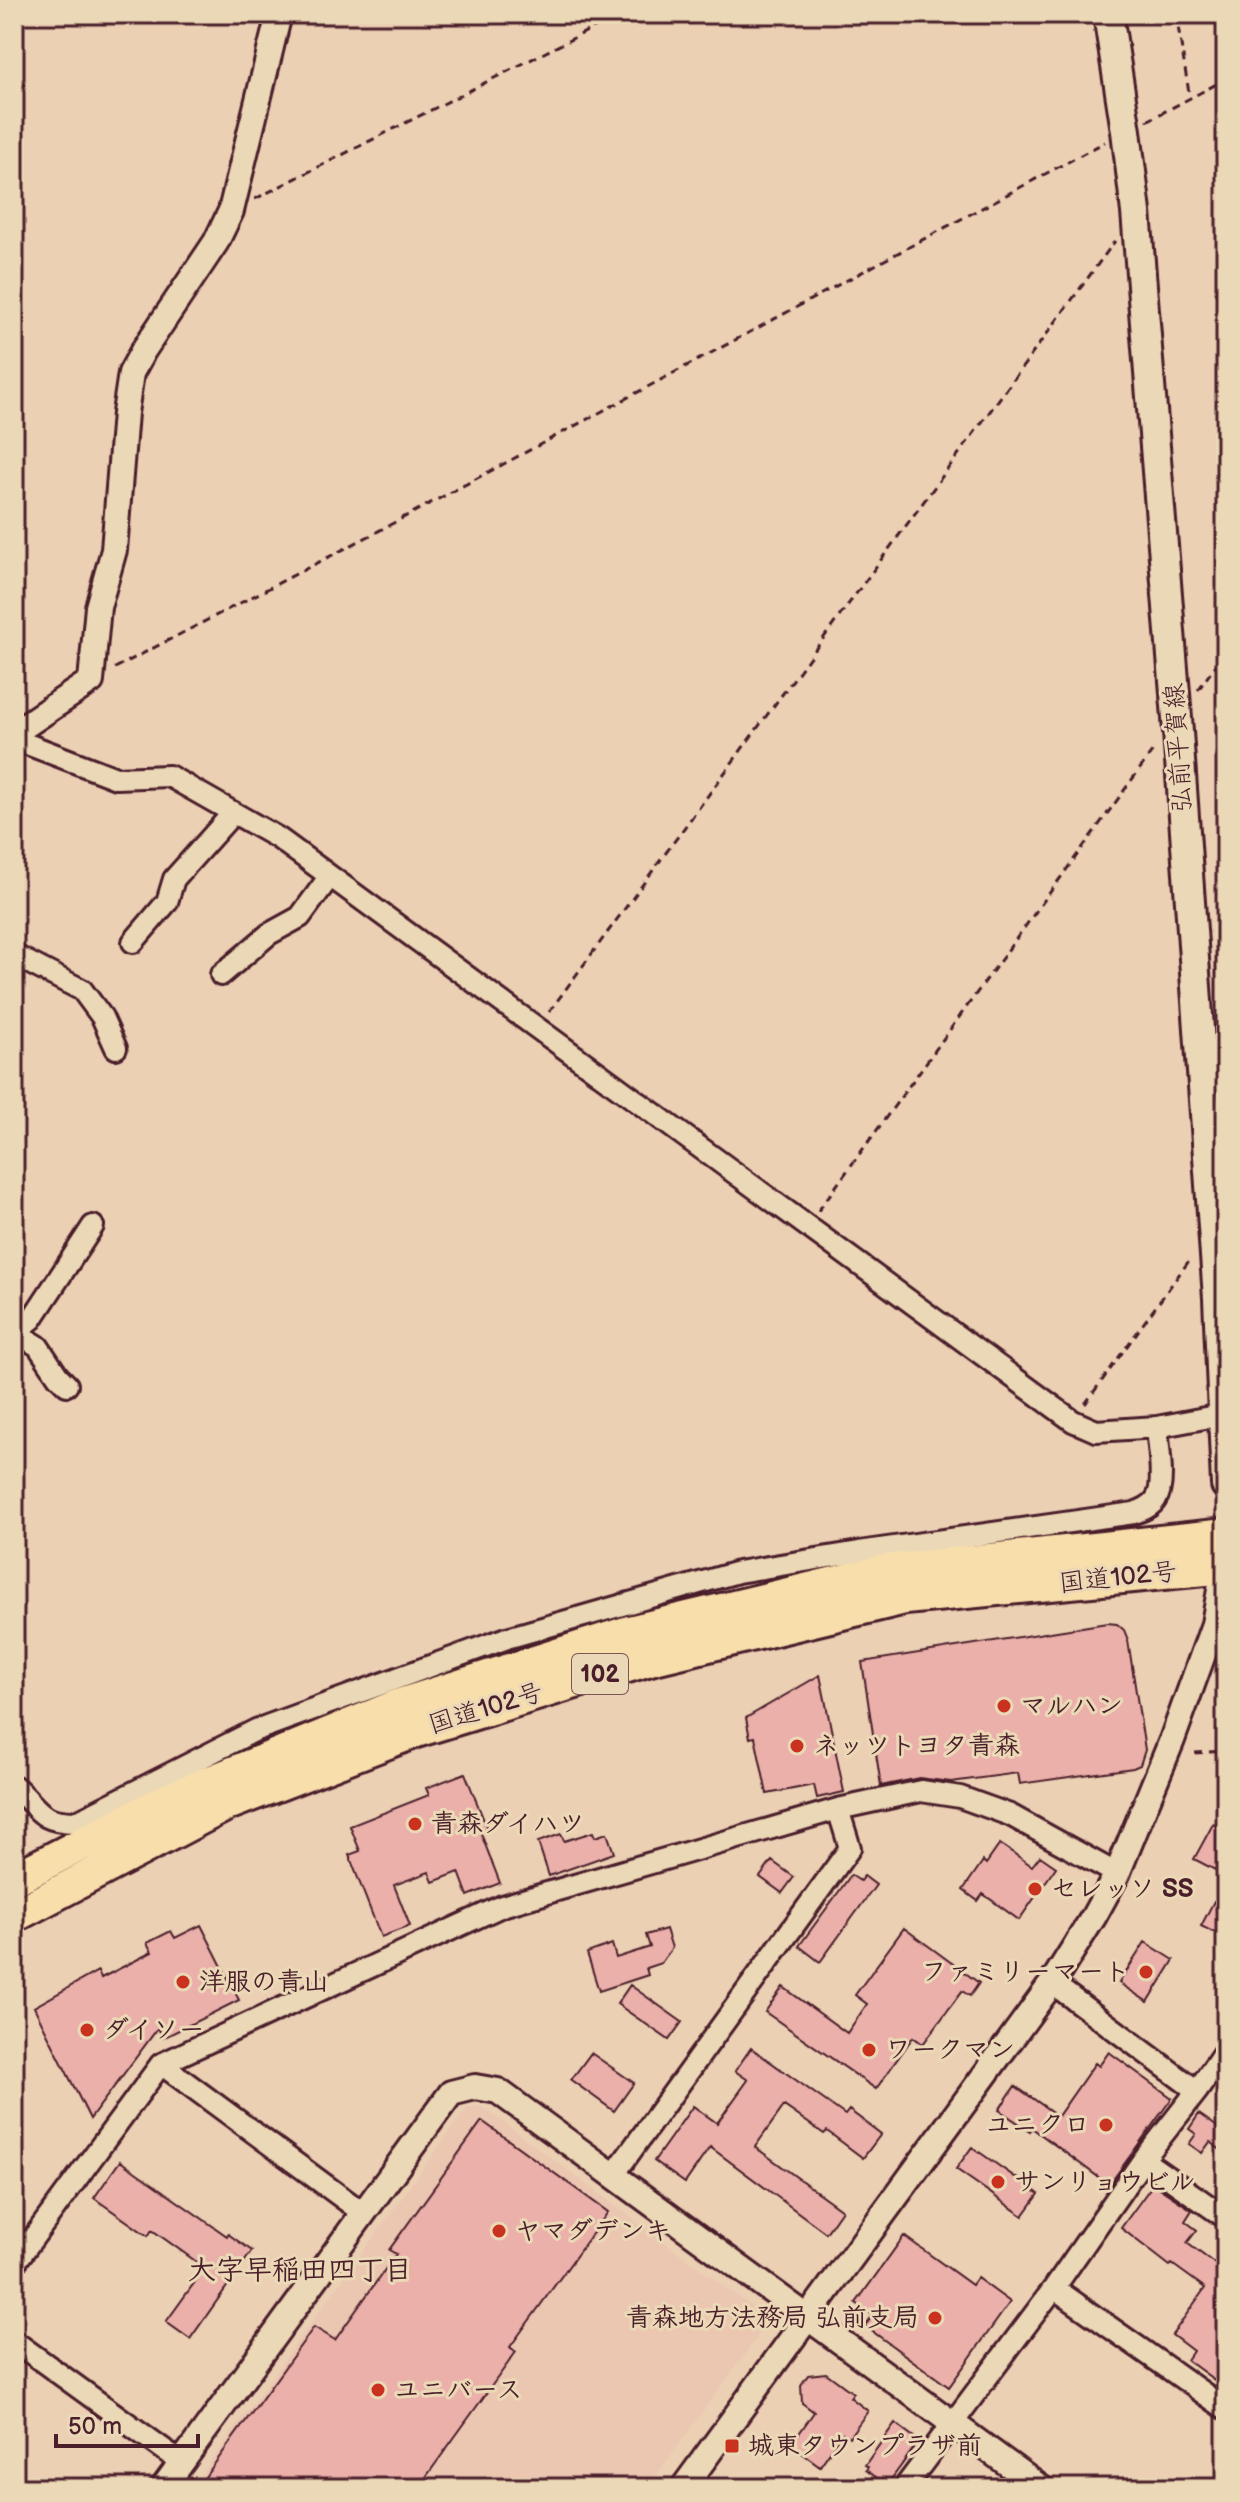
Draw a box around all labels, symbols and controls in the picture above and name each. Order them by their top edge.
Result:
street label: 弘前平賀線 [1159,682,1199,814]
street label: 国道102号 [1057,1556,1179,1600]
road number: 102 [572,1654,628,1694]
street label: 国道102号 [425,1677,547,1741]
place label: マルハン [1020,1691,1123,1722]
marker: マルハン [995,1697,1013,1715]
place label: ネッツトヨタ青森 [813,1731,1020,1762]
marker: ネッツトヨタ青森 [788,1737,806,1755]
place label: 青森ダイハツ [431,1809,584,1840]
marker: 青森ダイハツ [406,1815,424,1833]
place label: セレッソ SS [1051,1874,1194,1905]
marker: セレッソ SS [1026,1880,1044,1898]
place label: ファミリーマート [921,1957,1130,1988]
marker: ファミリーマート [1137,1963,1155,1981]
place label: 洋服の青山 [199,1967,329,1998]
marker: 洋服の青山 [174,1973,192,1991]
place label: ダイソー [103,2015,204,2046]
marker: ダイソー [78,2021,96,2039]
place label: ワークマン [885,2035,1015,2066]
marker: ワークマン [860,2041,878,2059]
place label: ユニクロ [985,2110,1090,2141]
marker: ユニクロ [1097,2116,1115,2134]
place label: サンリョウビル [1014,2167,1195,2198]
marker: サンリョウビル [989,2173,1007,2191]
place label: ヤマダデンキ [515,2216,671,2247]
marker: ヤマダデンキ [490,2222,508,2240]
district label: 大字早稲田四丁目 [188,2254,412,2287]
place label: 青森地方法務局 弘前支局 [626,2303,919,2334]
marker: 青森地方法務局 弘前支局 [926,2309,944,2327]
place label: ユニバース [394,2375,522,2406]
marker: ユニバース [369,2381,387,2399]
scale bar [56,2398,198,2448]
text: 50 m [68,2412,122,2441]
place label: 城東タウンプラザ前 [748,2431,982,2462]
marker: 城東タウンプラザ前 [723,2437,741,2455]

